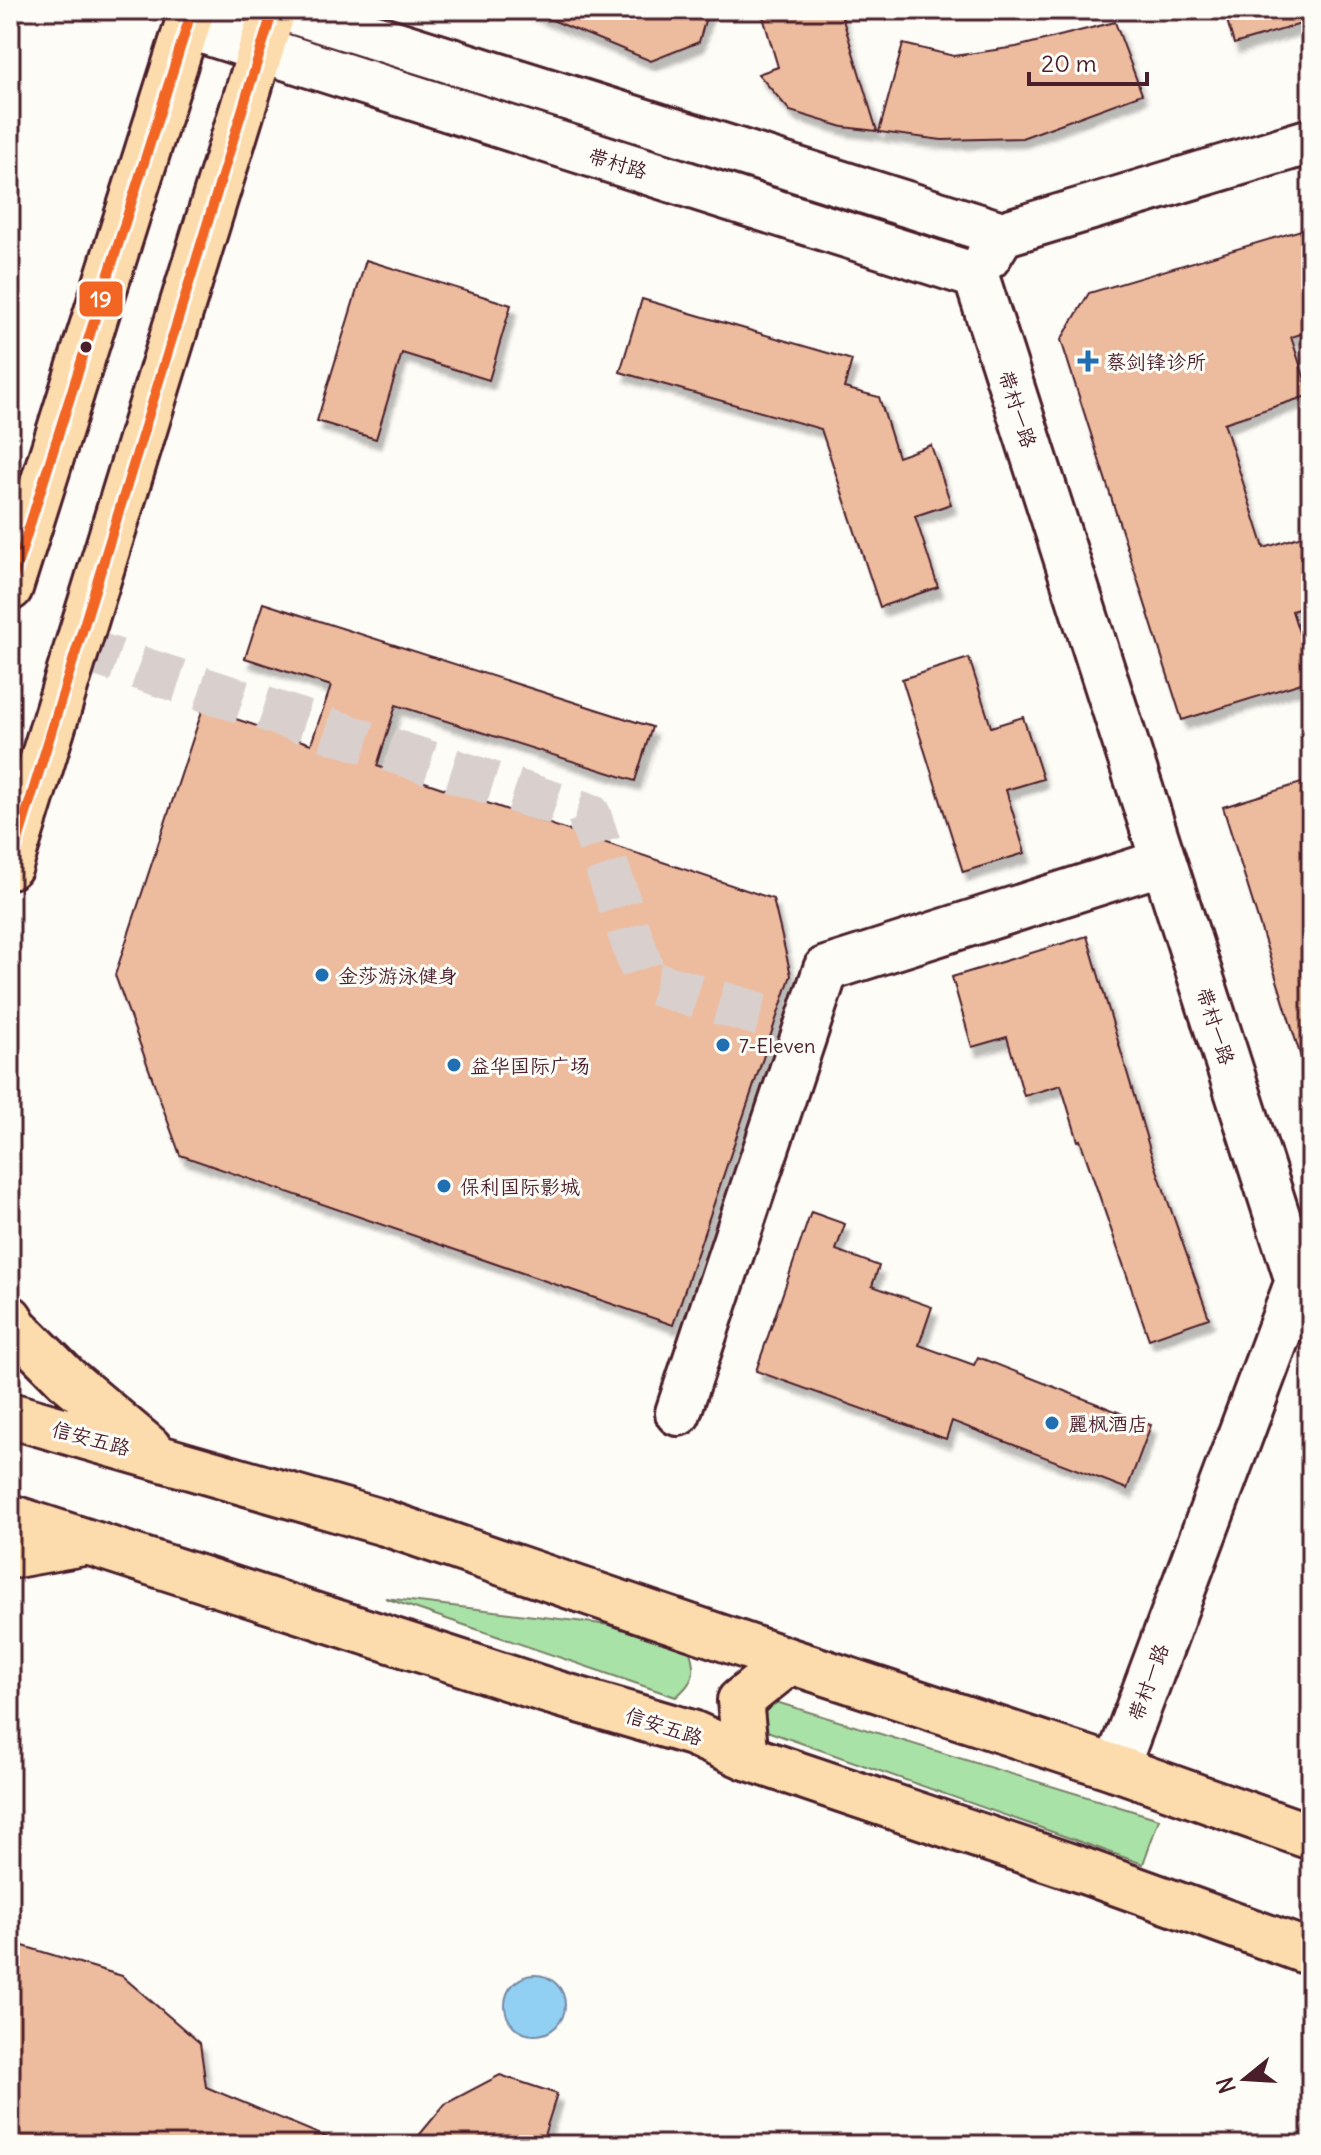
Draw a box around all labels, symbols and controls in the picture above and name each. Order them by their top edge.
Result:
scale bar [1029,36,1147,86]
text: 20 m [1041,48,1097,78]
street label: 带村路 [586,142,651,184]
line badge: 19 [78,280,124,318]
text: 19 [90,285,112,313]
unlabelled marker [78,339,94,355]
place label: 蔡剑锋诊所 [1106,349,1206,374]
marker: 蔡剑锋诊所 [1077,350,1099,372]
street label: 带村一路 [994,367,1043,452]
place label: 金莎游泳健身 [338,963,458,988]
marker: 金莎游泳健身 [313,966,331,984]
street label: 带村一路 [1192,984,1241,1069]
place label: 7-Eleven [739,1033,816,1058]
marker: 7-Eleven [714,1036,732,1054]
place label: 益华国际广场 [470,1053,590,1078]
marker: 益华国际广场 [445,1056,463,1074]
place label: 保利国际影城 [460,1174,580,1199]
marker: 保利国际影城 [435,1177,453,1195]
place label: 麗枫酒店 [1068,1411,1148,1436]
marker: 麗枫酒店 [1043,1414,1061,1432]
street label: 信安五路 [49,1416,134,1461]
street label: 带村一路 [1123,1639,1174,1724]
street label: 信安五路 [622,1702,707,1751]
north arrow [1205,2039,1285,2119]
text: N [1210,2074,1242,2097]

